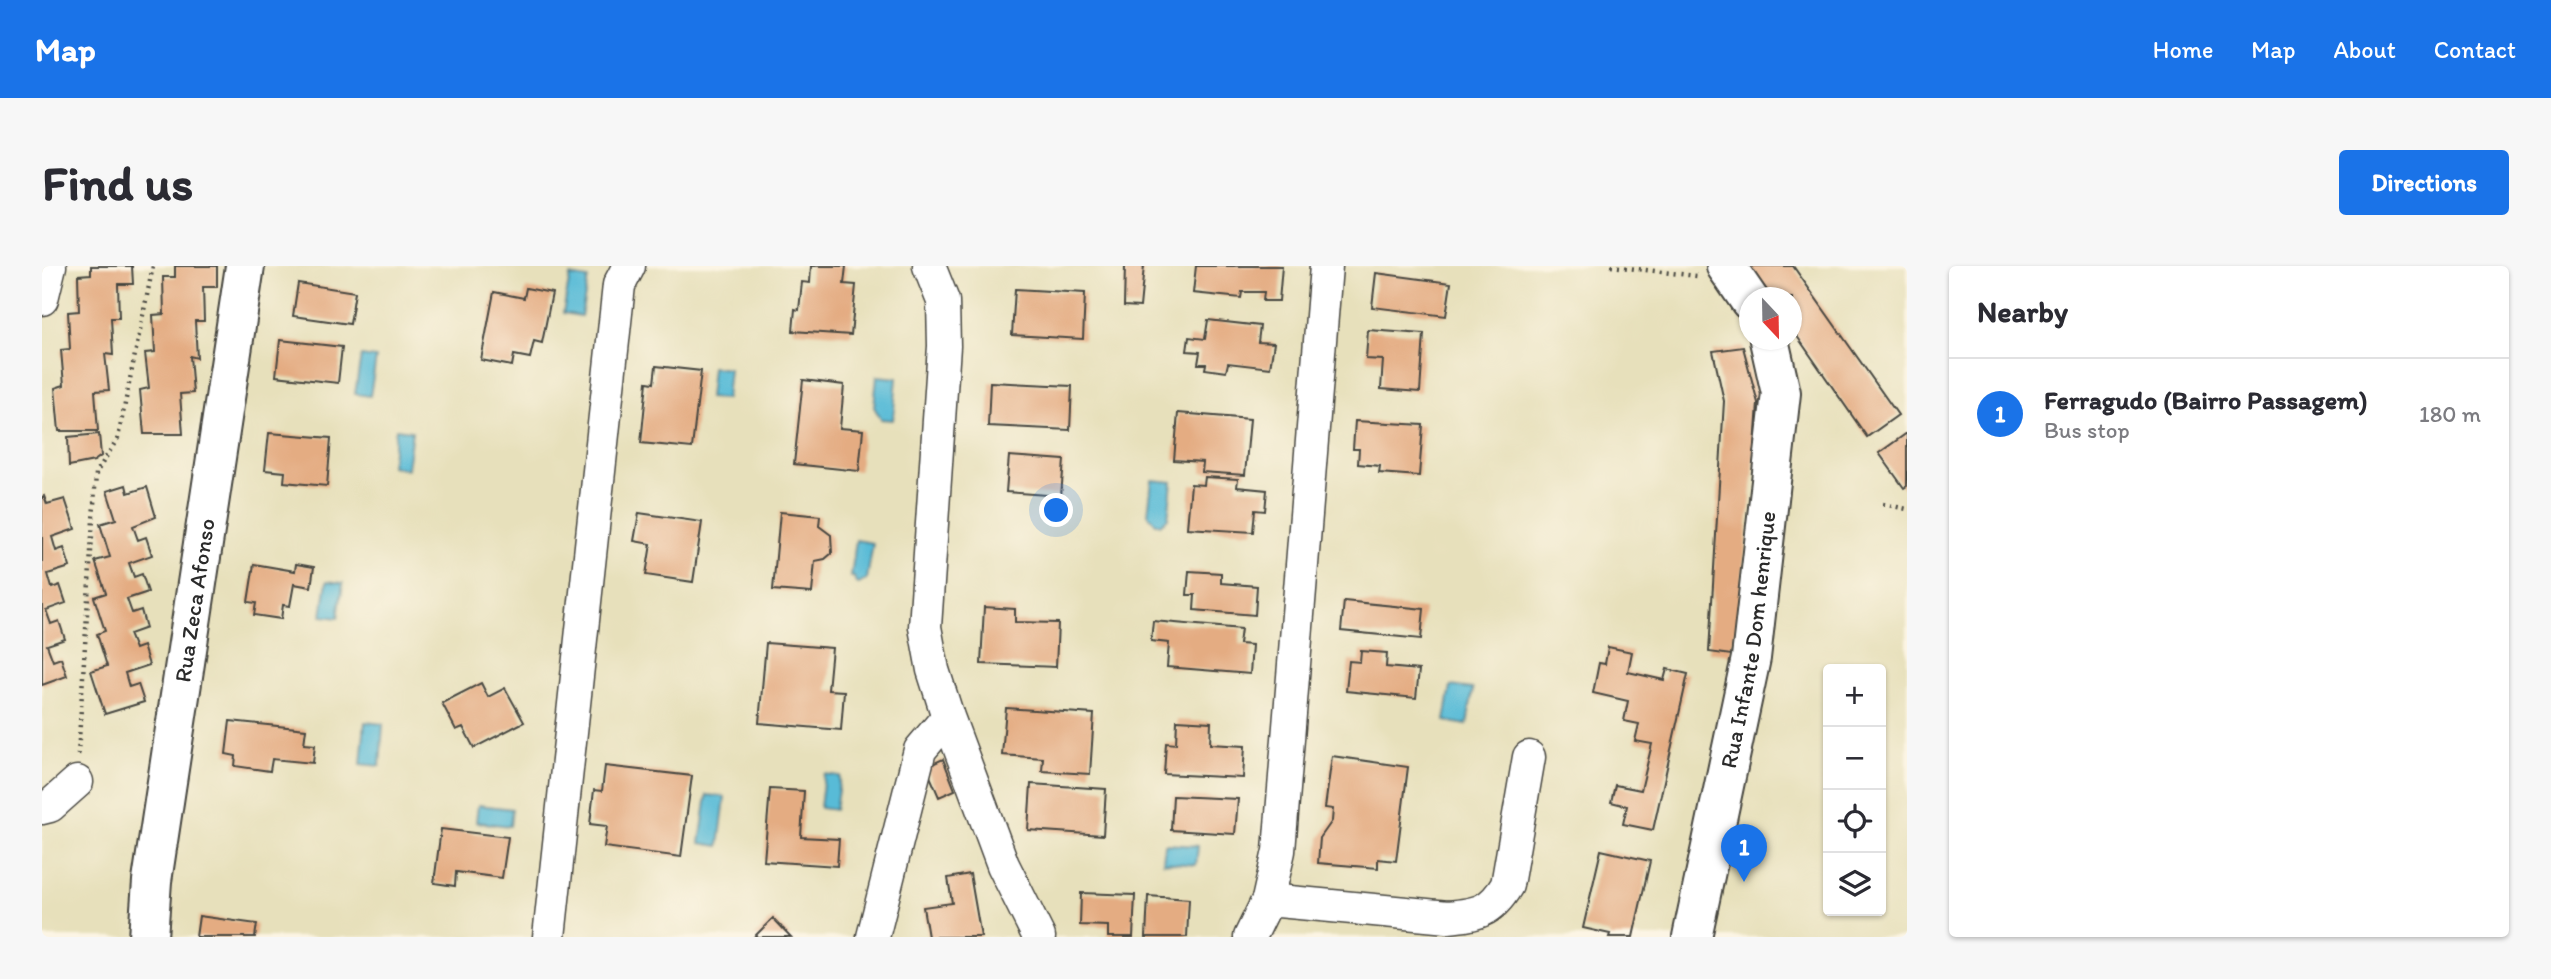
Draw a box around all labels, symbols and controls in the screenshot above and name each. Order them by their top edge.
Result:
text: Map [35,30,96,69]
text: Home [2153,35,2213,64]
text: Map [2251,35,2295,64]
text: About [2333,35,2396,64]
text: Contact [2434,35,2516,64]
button: Directions [2339,150,2509,215]
text: Find us [42,153,193,212]
north arrow [1739,287,1802,350]
text: Nearby [1977,293,2068,330]
text: Ferragudo (Bairro Passagem) [2044,384,2367,416]
text: 1 [1995,400,2005,428]
text: 180 m [2419,400,2481,428]
text: Bus stop [2044,416,2130,444]
your location [1039,493,1073,527]
street label: Rua Infante Dom henrique [1714,509,1782,771]
street label: Rua Zeca Afonso [168,516,221,684]
map controls [1823,664,1886,916]
button: + [1823,664,1886,727]
button: − [1823,727,1886,790]
button: locate [1823,790,1886,853]
pin: 1 [1721,824,1767,882]
button: layers [1823,853,1886,916]

